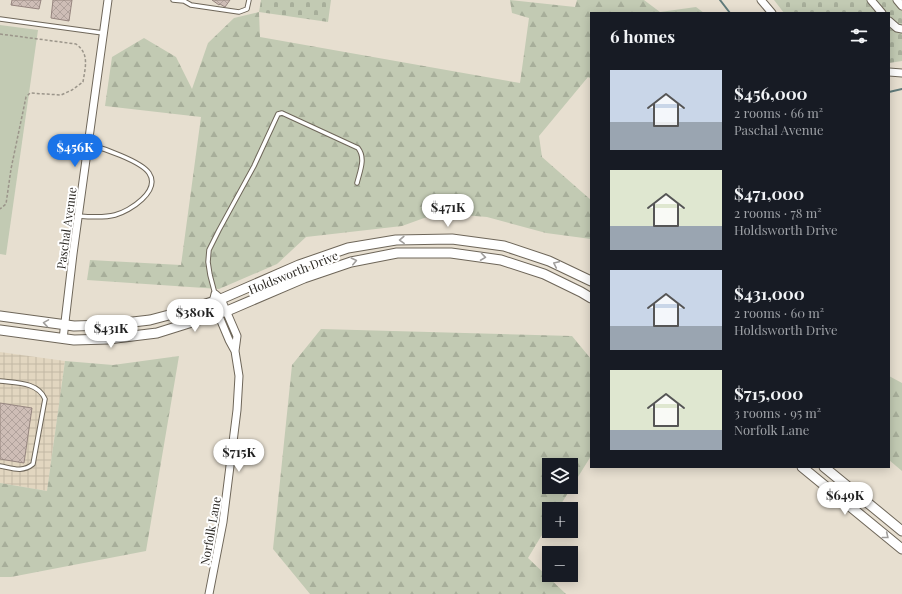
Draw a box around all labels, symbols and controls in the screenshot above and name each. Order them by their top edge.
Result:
text: 6 homes [610,25,675,47]
icon: filters [848,25,870,47]
text: $456,000 [734,82,808,104]
icon: home [642,86,690,134]
text: 2 rooms · 66 m² [734,104,823,121]
text: Paschal Avenue [734,121,824,138]
pin: $456K [47,134,103,168]
text: $456K [57,138,93,155]
text: $471,000 [734,182,804,204]
street label: Paschal Avenue [52,186,80,270]
icon: home [642,186,690,234]
pin: $471K [420,194,476,228]
text: $471K [431,198,465,215]
text: 2 rooms · 78 m² [734,204,822,221]
text: Holdsworth Drive [734,221,838,238]
one-way arrow [399,235,405,244]
street label: Holdsworth Drive [246,247,340,297]
one-way arrow [480,252,486,261]
one-way arrow [351,258,357,266]
one-way arrow [553,261,560,269]
text: $431,000 [734,282,805,304]
icon: home [642,286,690,334]
pin: $380K [167,299,223,333]
text: $380K [176,303,214,320]
text: 2 rooms · 60 m² [734,304,824,321]
pin: $431K [83,315,139,349]
one-way arrow [43,319,49,328]
text: $431K [94,319,128,336]
text: Holdsworth Drive [734,321,838,338]
text: $715,000 [734,382,803,404]
icon: home [642,386,690,434]
text: 3 rooms · 95 m² [734,404,821,421]
text: Norfolk Lane [734,421,809,438]
pin: $715K [211,439,267,473]
text: $715K [222,443,256,460]
map controls [542,458,578,582]
button: layers [542,458,578,494]
pin: $649K [817,482,873,516]
text: $649K [826,486,864,503]
street label: Norfolk Lane [196,495,224,567]
button: + [542,502,578,538]
one-way arrow [882,532,889,539]
button: − [542,546,578,582]

